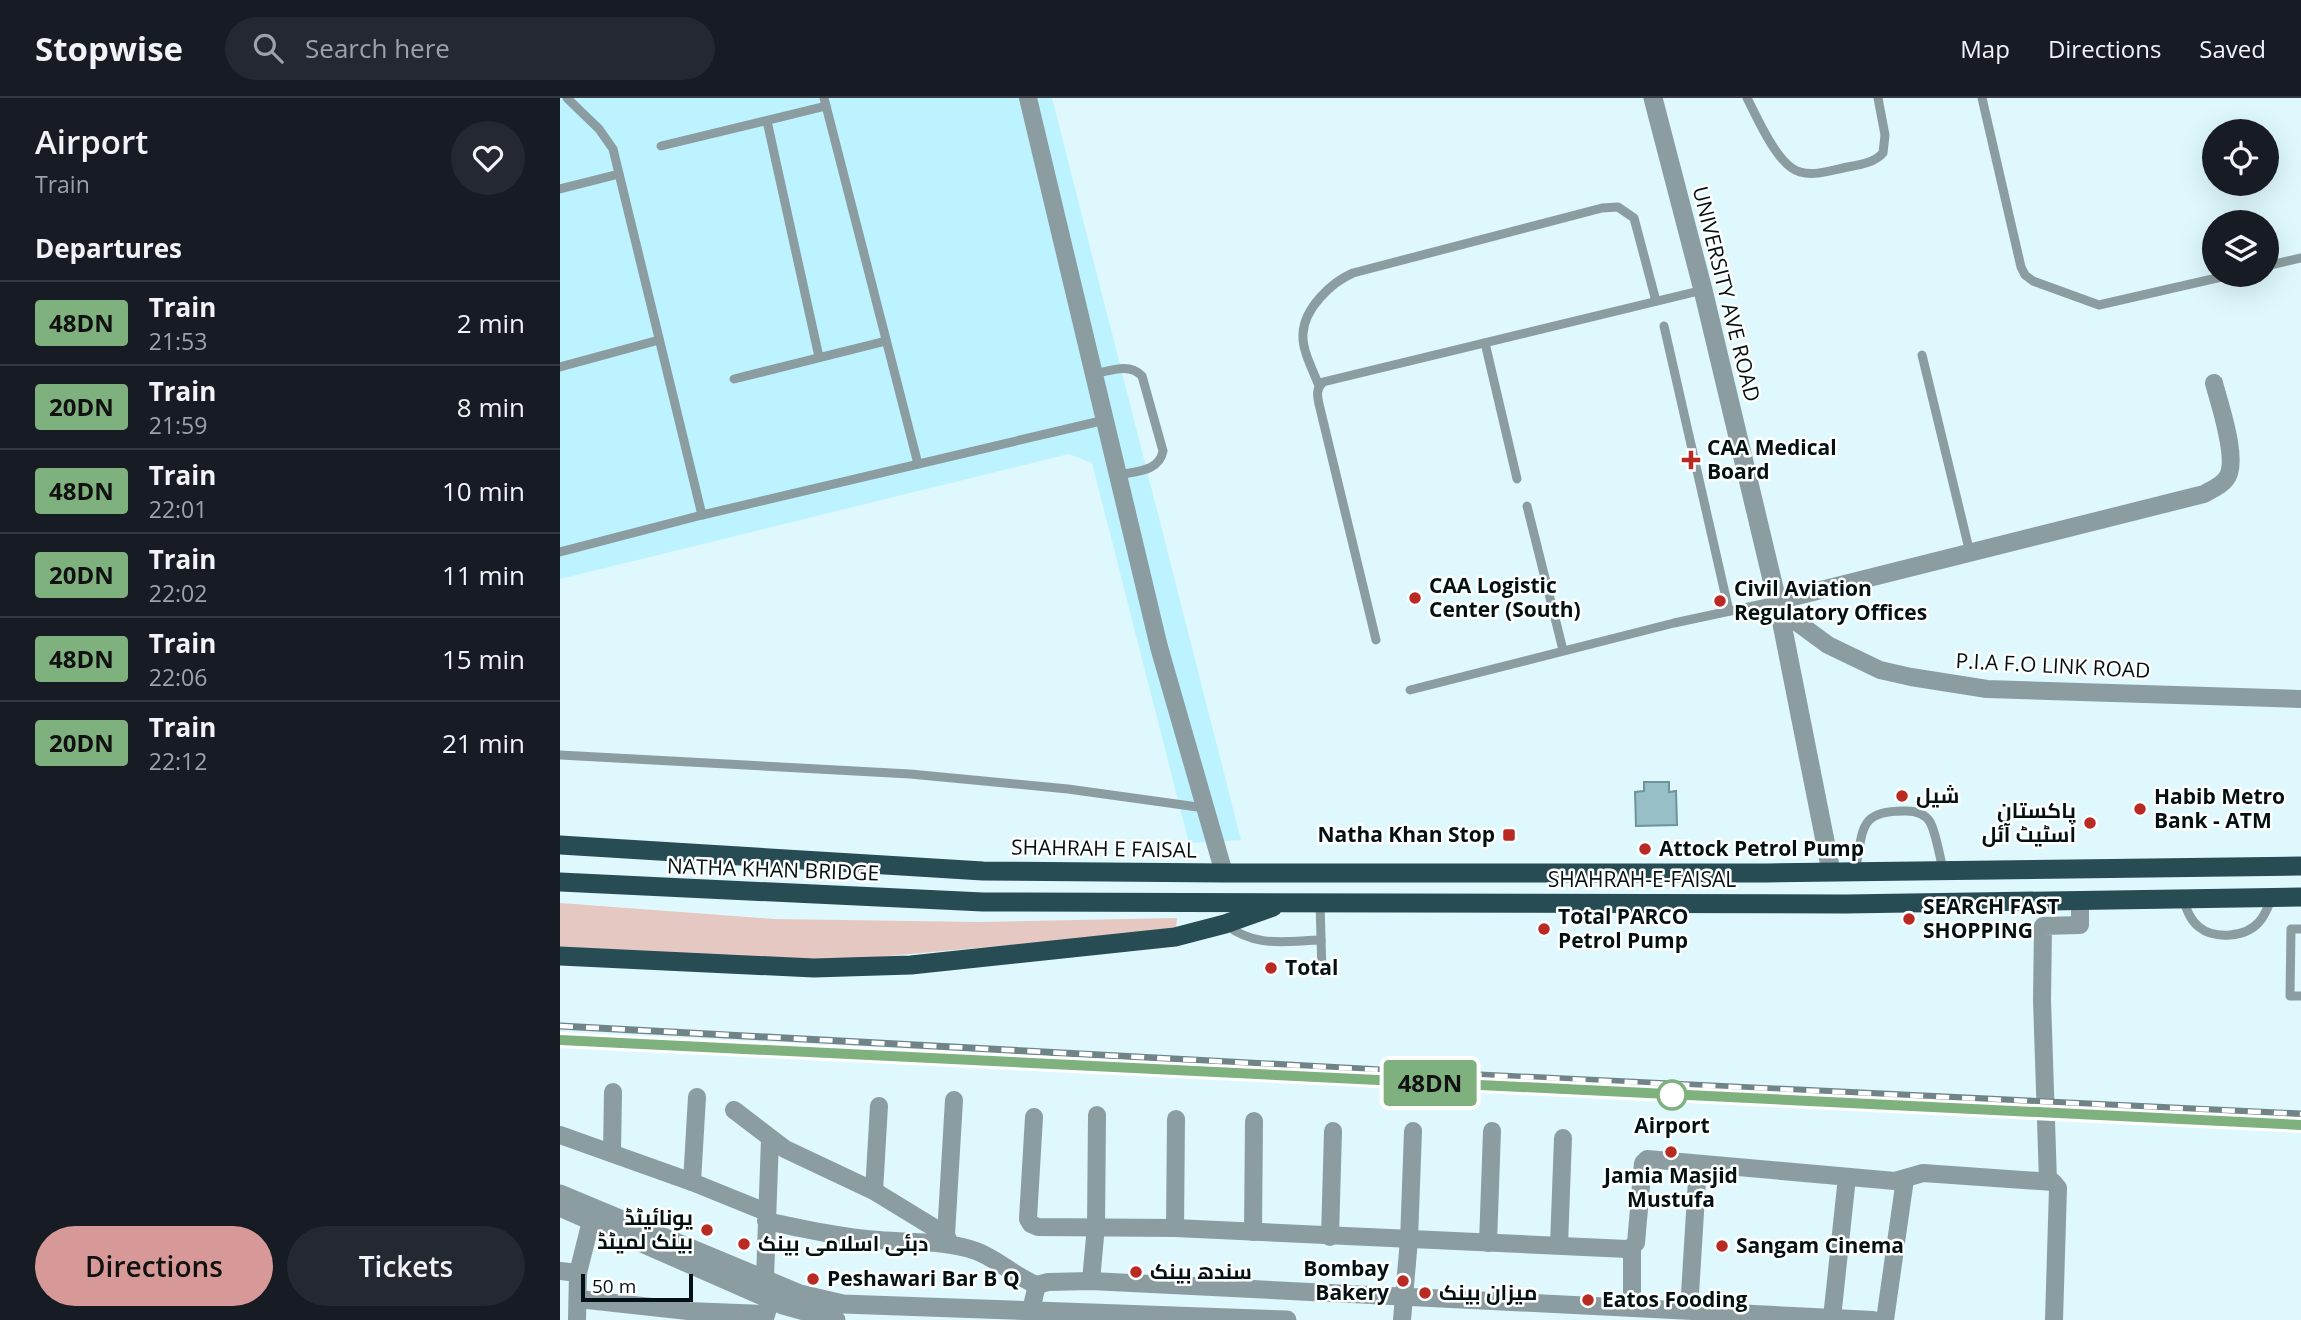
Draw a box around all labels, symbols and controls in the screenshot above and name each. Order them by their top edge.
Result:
search box [225,17,715,80]
text: Stopwise [35,26,183,71]
icon: search [249,29,287,67]
text: Search here [305,30,450,66]
text: Map [1960,32,2010,65]
text: Directions [2048,32,2161,65]
text: Saved [2199,32,2266,65]
text: Airport [35,119,148,164]
map controls [2202,119,2279,287]
button: locate [2202,119,2279,196]
button: heart [451,121,525,195]
text: Train [35,168,90,200]
street label: UNIVERSITY AVE ROAD [1687,183,1767,404]
button: layers [2202,210,2279,287]
text: Departures [35,230,182,266]
text: Train [149,289,216,325]
text: 2 min [457,305,525,341]
text: 48DN [49,306,114,339]
text: 21:53 [149,325,207,357]
text: Train [149,373,216,409]
text: 8 min [457,389,525,425]
text: 20DN [49,390,114,423]
text: 21:59 [149,409,207,441]
place label: CAA Medical Board [1707,433,1837,485]
marker: CAA Medical Board [1681,450,1701,470]
text: Train [149,457,216,493]
text: 10 min [442,473,525,509]
text: 48DN [49,474,114,507]
text: 22:01 [149,493,207,525]
text: Train [149,541,216,577]
text: 11 min [442,557,525,593]
text: 20DN [49,558,114,591]
place label: CAA Logistic Center (South) [1429,571,1581,623]
place label: Civil Aviation Regulatory Offices [1734,574,1927,626]
text: 22:02 [149,577,207,609]
marker: CAA Logistic Center (South) [1407,590,1423,606]
marker: Civil Aviation Regulatory Offices [1712,593,1728,609]
text: Train [149,625,216,661]
text: 15 min [442,641,525,677]
text: 48DN [49,642,114,675]
street label: P.I.A F.O LINK ROAD [1955,646,2151,684]
text: 22:06 [149,661,207,693]
text: Train [149,709,216,745]
text: 21 min [442,725,525,761]
text: 20DN [49,726,114,759]
text: 22:12 [149,745,207,777]
place label: شیل [1916,781,1959,809]
place label: Habib Metro Bank - ATM [2154,782,2285,834]
marker: شیل [1894,788,1910,804]
place label: پاکستان اسٹیٹ آئل [1982,796,2076,848]
marker: Habib Metro Bank - ATM [2132,801,2148,817]
marker: پاکستان اسٹیٹ آئل [2082,815,2098,831]
place label: Natha Khan Stop [1318,820,1495,848]
marker: Natha Khan Stop [1501,827,1517,843]
street label: SHAHRAH E FAISAL [1011,832,1197,864]
place label: Attock Petrol Pump [1659,834,1864,862]
marker: Attock Petrol Pump [1637,841,1653,857]
street label: NATHA KHAN BRIDGE [666,851,880,887]
street label: SHAHRAH-E-FAISAL [1548,865,1736,893]
place label: SEARCH FAST SHOPPING [1923,892,2059,944]
place label: Total PARCO Petrol Pump [1558,902,1688,954]
marker: SEARCH FAST SHOPPING [1901,911,1917,927]
marker: Total PARCO Petrol Pump [1536,921,1552,937]
place label: Total [1285,953,1338,981]
marker: Total [1263,960,1279,976]
line badge: 48DN [1381,1060,1479,1106]
text: 48DN [1398,1066,1462,1099]
marker: Airport [1657,1080,1687,1110]
place label: Airport [1634,1111,1710,1139]
marker: Jamia Masjid Mustufa [1663,1144,1679,1160]
place label: Jamia Masjid Mustufa [1602,1161,1738,1213]
place label: یونائیٹڈ بینک لمیٹڈ [597,1203,693,1255]
marker: یونائیٹڈ بینک لمیٹڈ [699,1222,715,1238]
button: Directions [35,1226,273,1306]
button: Tickets [287,1226,525,1306]
place label: دبئی اسلامی بینک [758,1229,929,1257]
place label: Sangam Cinema [1736,1231,1904,1259]
marker: دبئی اسلامی بینک [736,1236,752,1252]
marker: Sangam Cinema [1714,1238,1730,1254]
place label: Bombay Bakery [1303,1254,1389,1306]
place label: سندھ بینک [1150,1257,1252,1285]
place label: Peshawari Bar B Q [827,1264,1020,1292]
marker: سندھ بینک [1128,1264,1144,1280]
scale bar [581,1271,693,1303]
marker: Peshawari Bar B Q [805,1271,821,1287]
text: 50 m [592,1273,636,1299]
marker: Bombay Bakery [1395,1273,1411,1289]
place label: میزان بینک [1439,1278,1537,1306]
marker: میزان بینک [1417,1285,1433,1301]
place label: Eatos Fooding [1602,1285,1747,1313]
marker: Eatos Fooding [1580,1292,1596,1308]

